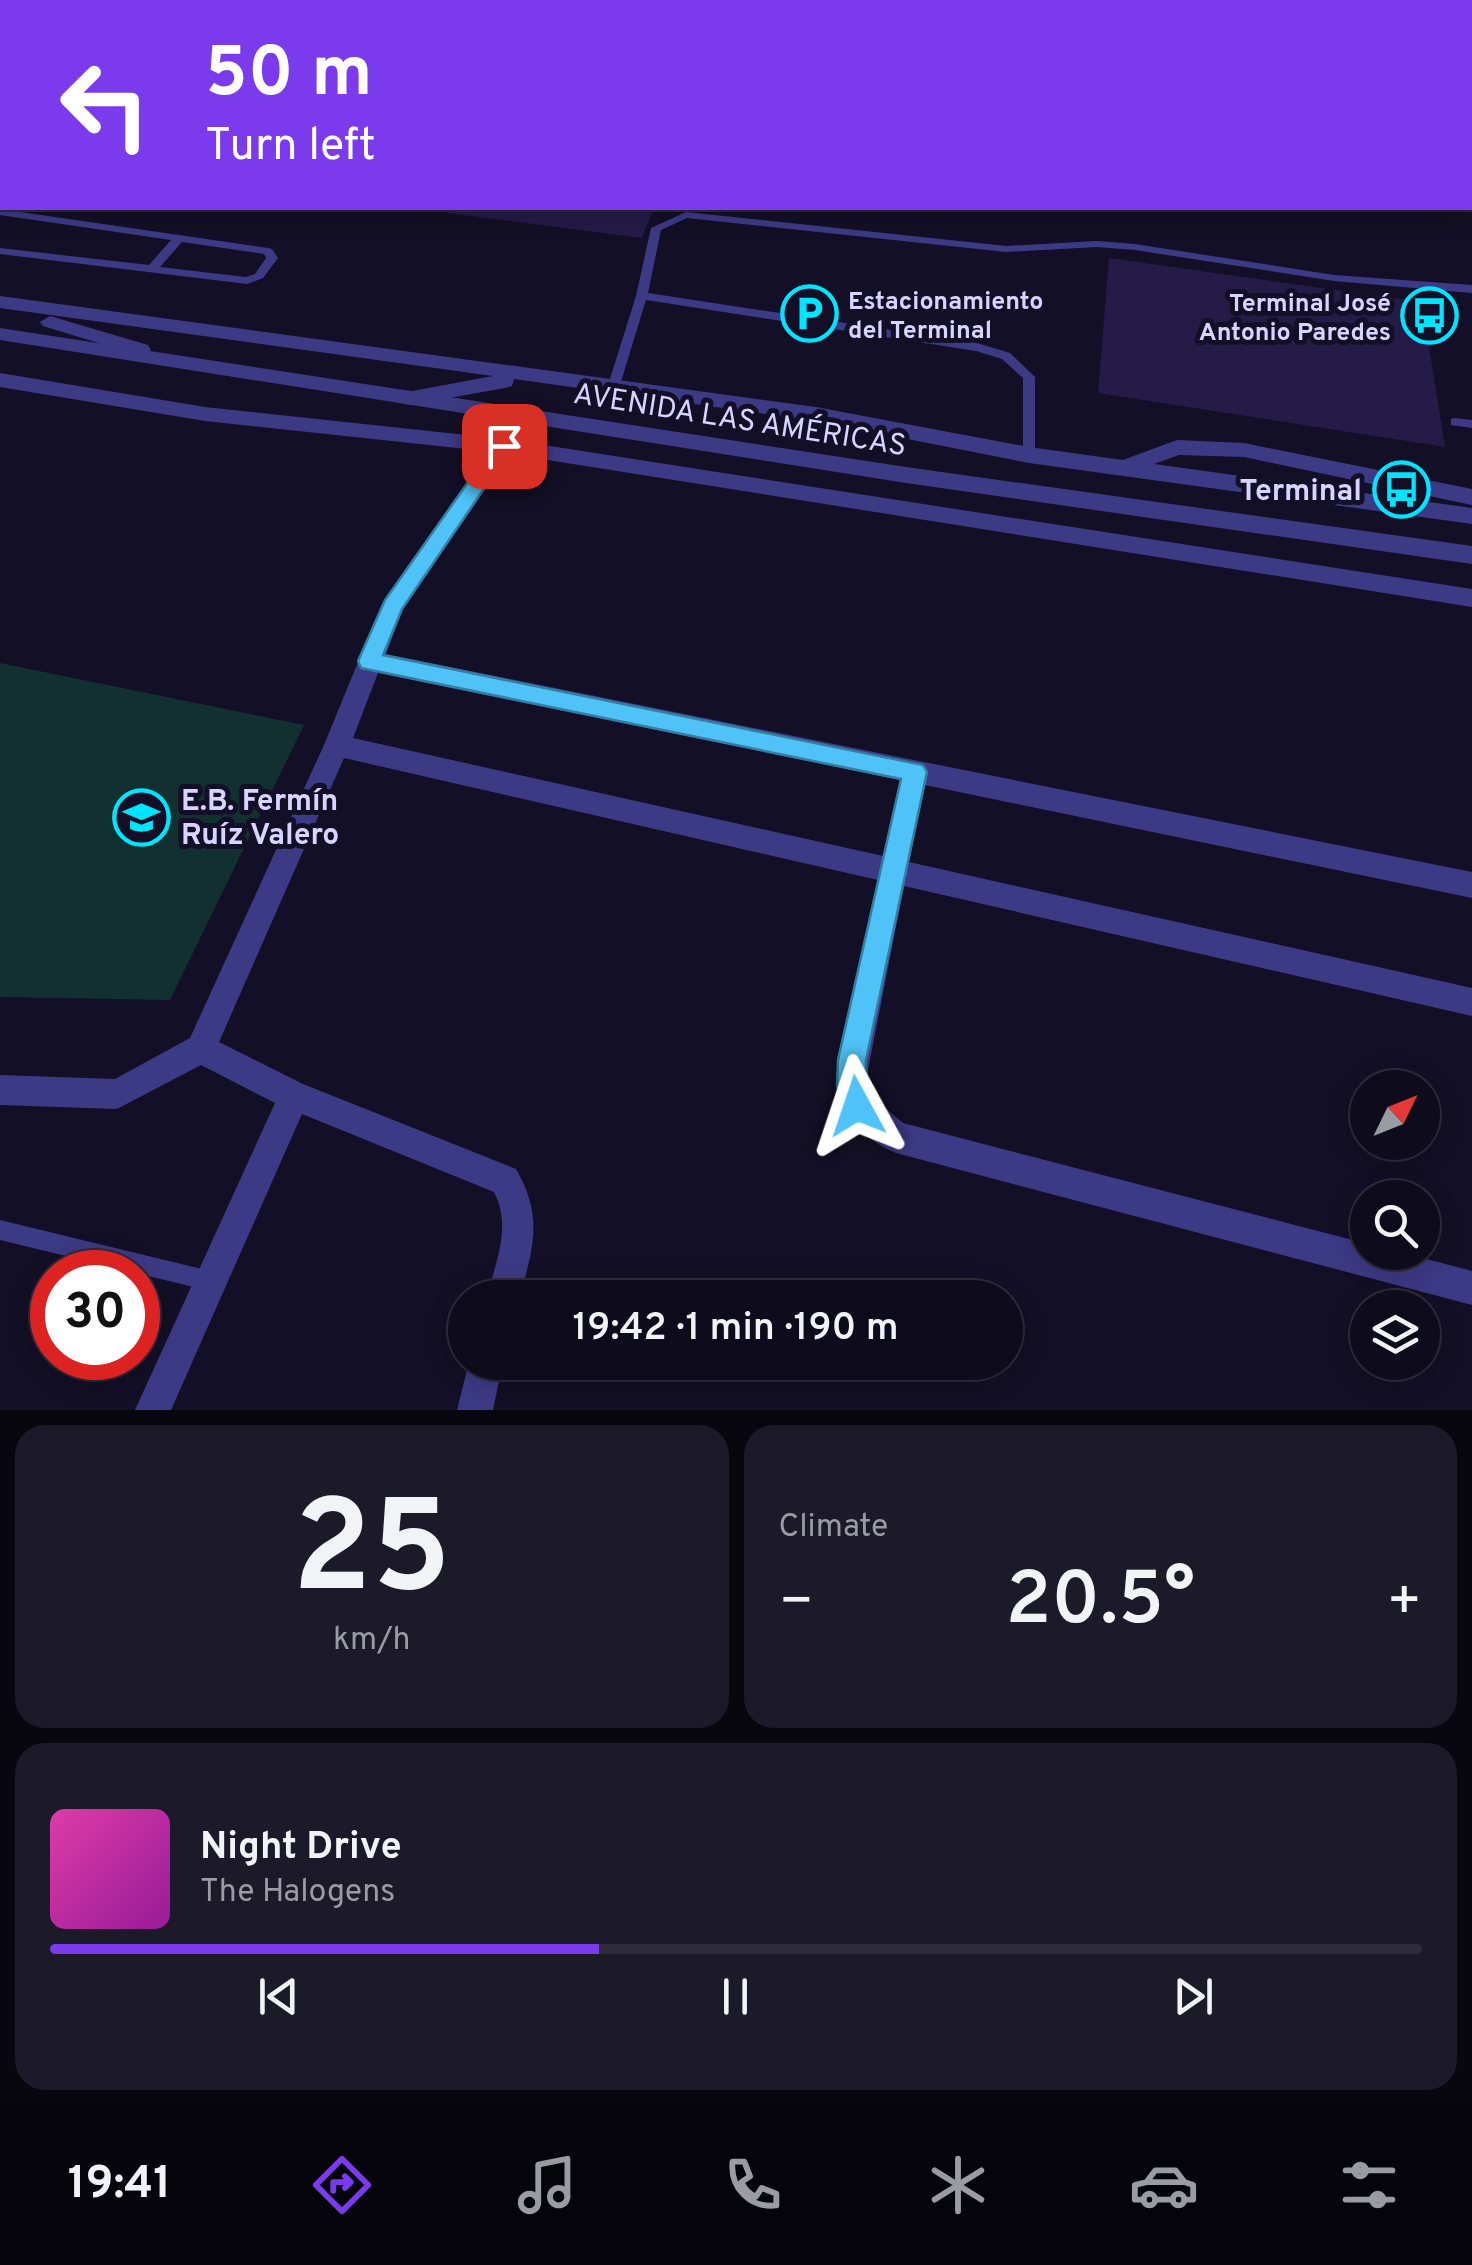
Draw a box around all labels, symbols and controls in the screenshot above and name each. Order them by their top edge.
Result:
text: 50 m [205,32,372,121]
icon: left [40,40,170,170]
text: Turn left [205,119,376,176]
parking icon: Estacionamiento del Terminal [779,284,839,344]
bus stop icon: Terminal José Antonio Paredes [1400,286,1460,346]
place label: Estacionamiento del Terminal [848,287,1044,348]
place label: Terminal José Antonio Paredes [1199,289,1391,350]
street label: AVENIDA LAS AMÉRICAS [570,375,909,466]
pin [462,404,547,489]
icon: arrive [477,419,532,474]
bus stop icon: Terminal [1371,460,1431,520]
place label: Terminal [1240,474,1362,511]
place label: E.B. Fermín Ruíz Valero [181,784,339,855]
school or university icon: E.B. Fermín Ruíz Valero [112,787,172,847]
position arrow [805,1054,909,1158]
north arrow [1350,1070,1440,1160]
map controls [1350,1070,1440,1380]
button: search [1350,1180,1440,1270]
speed limit sign: 30 [30,1250,160,1380]
button: layers [1350,1290,1440,1380]
text: 19:42 · 1 min · 190 m [572,1305,899,1354]
text: 25 [292,1473,451,1638]
text: Climate [779,1508,888,1548]
text: 20.5° [1005,1556,1195,1651]
text: − [779,1569,814,1639]
text: + [1387,1569,1422,1639]
text: km/h [333,1621,411,1661]
text: Night Drive [200,1824,402,1873]
text: The Halogens [200,1873,395,1913]
icon: previous [251,1969,306,2024]
icon: pause [708,1969,763,2024]
icon: next [1166,1969,1221,2024]
icon: directions [307,2150,377,2220]
icon: music [512,2150,582,2220]
icon: phone [718,2150,788,2220]
icon: climate [923,2150,993,2220]
icon: car [1129,2150,1199,2220]
icon: filters [1334,2150,1404,2220]
text: 19:41 [68,2157,171,2214]

